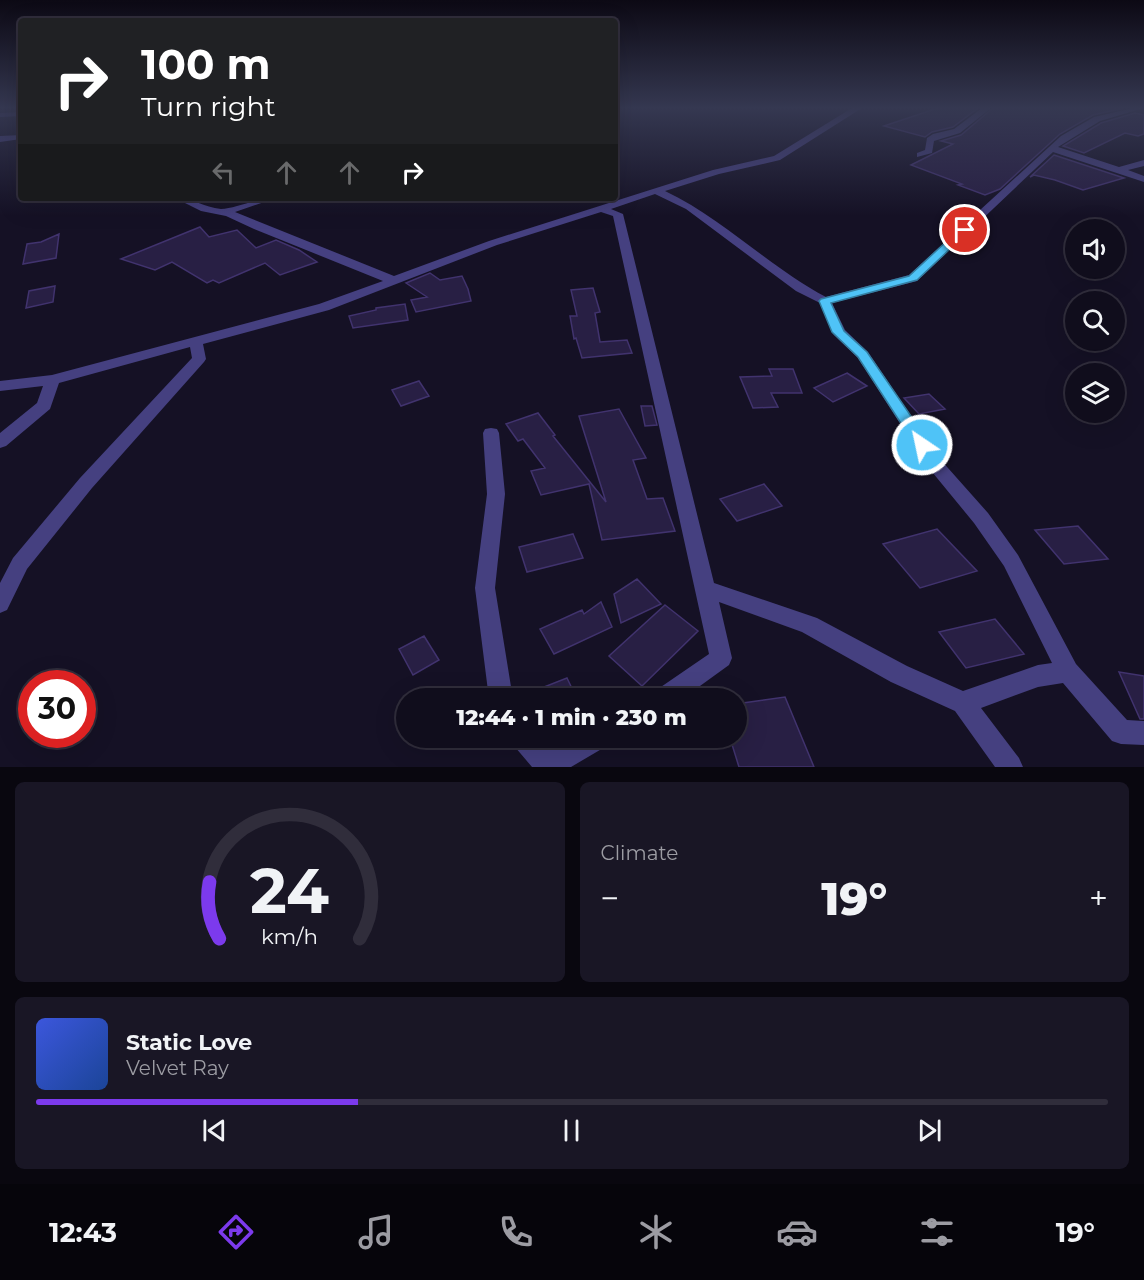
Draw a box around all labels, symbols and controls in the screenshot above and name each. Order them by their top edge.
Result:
text: 100 m [141,38,270,90]
icon: right [42,42,120,120]
text: Turn right [141,90,276,123]
icon: left [207,156,240,189]
icon: ahead [270,156,303,189]
icon: ahead [333,156,366,189]
icon: right [396,156,429,189]
pin [939,204,990,255]
icon: arrive [948,213,981,246]
map controls [1065,219,1125,423]
button: sound [1065,219,1125,279]
button: search [1065,291,1125,351]
button: layers [1065,363,1125,423]
position arrow [890,413,954,477]
speed limit sign: 30 [18,670,96,748]
text: 12:44 · 1 min · 230 m [456,704,687,731]
text: Climate [601,841,678,865]
text: 24 [250,853,329,929]
text: 19° [821,871,887,926]
text: − [601,878,619,918]
text: + [1089,878,1108,918]
text: km/h [261,923,318,949]
text: Static Love [126,1029,252,1056]
text: Velvet Ray [126,1056,229,1080]
icon: previous [198,1114,231,1147]
icon: pause [555,1114,588,1147]
icon: next [913,1114,946,1147]
icon: directions [215,1211,257,1253]
icon: music [355,1211,397,1253]
icon: phone [495,1211,537,1253]
icon: climate [635,1211,677,1253]
icon: car [776,1211,818,1253]
icon: filters [916,1211,958,1253]
text: 12:43 [49,1216,117,1249]
text: 19° [1056,1216,1095,1249]

